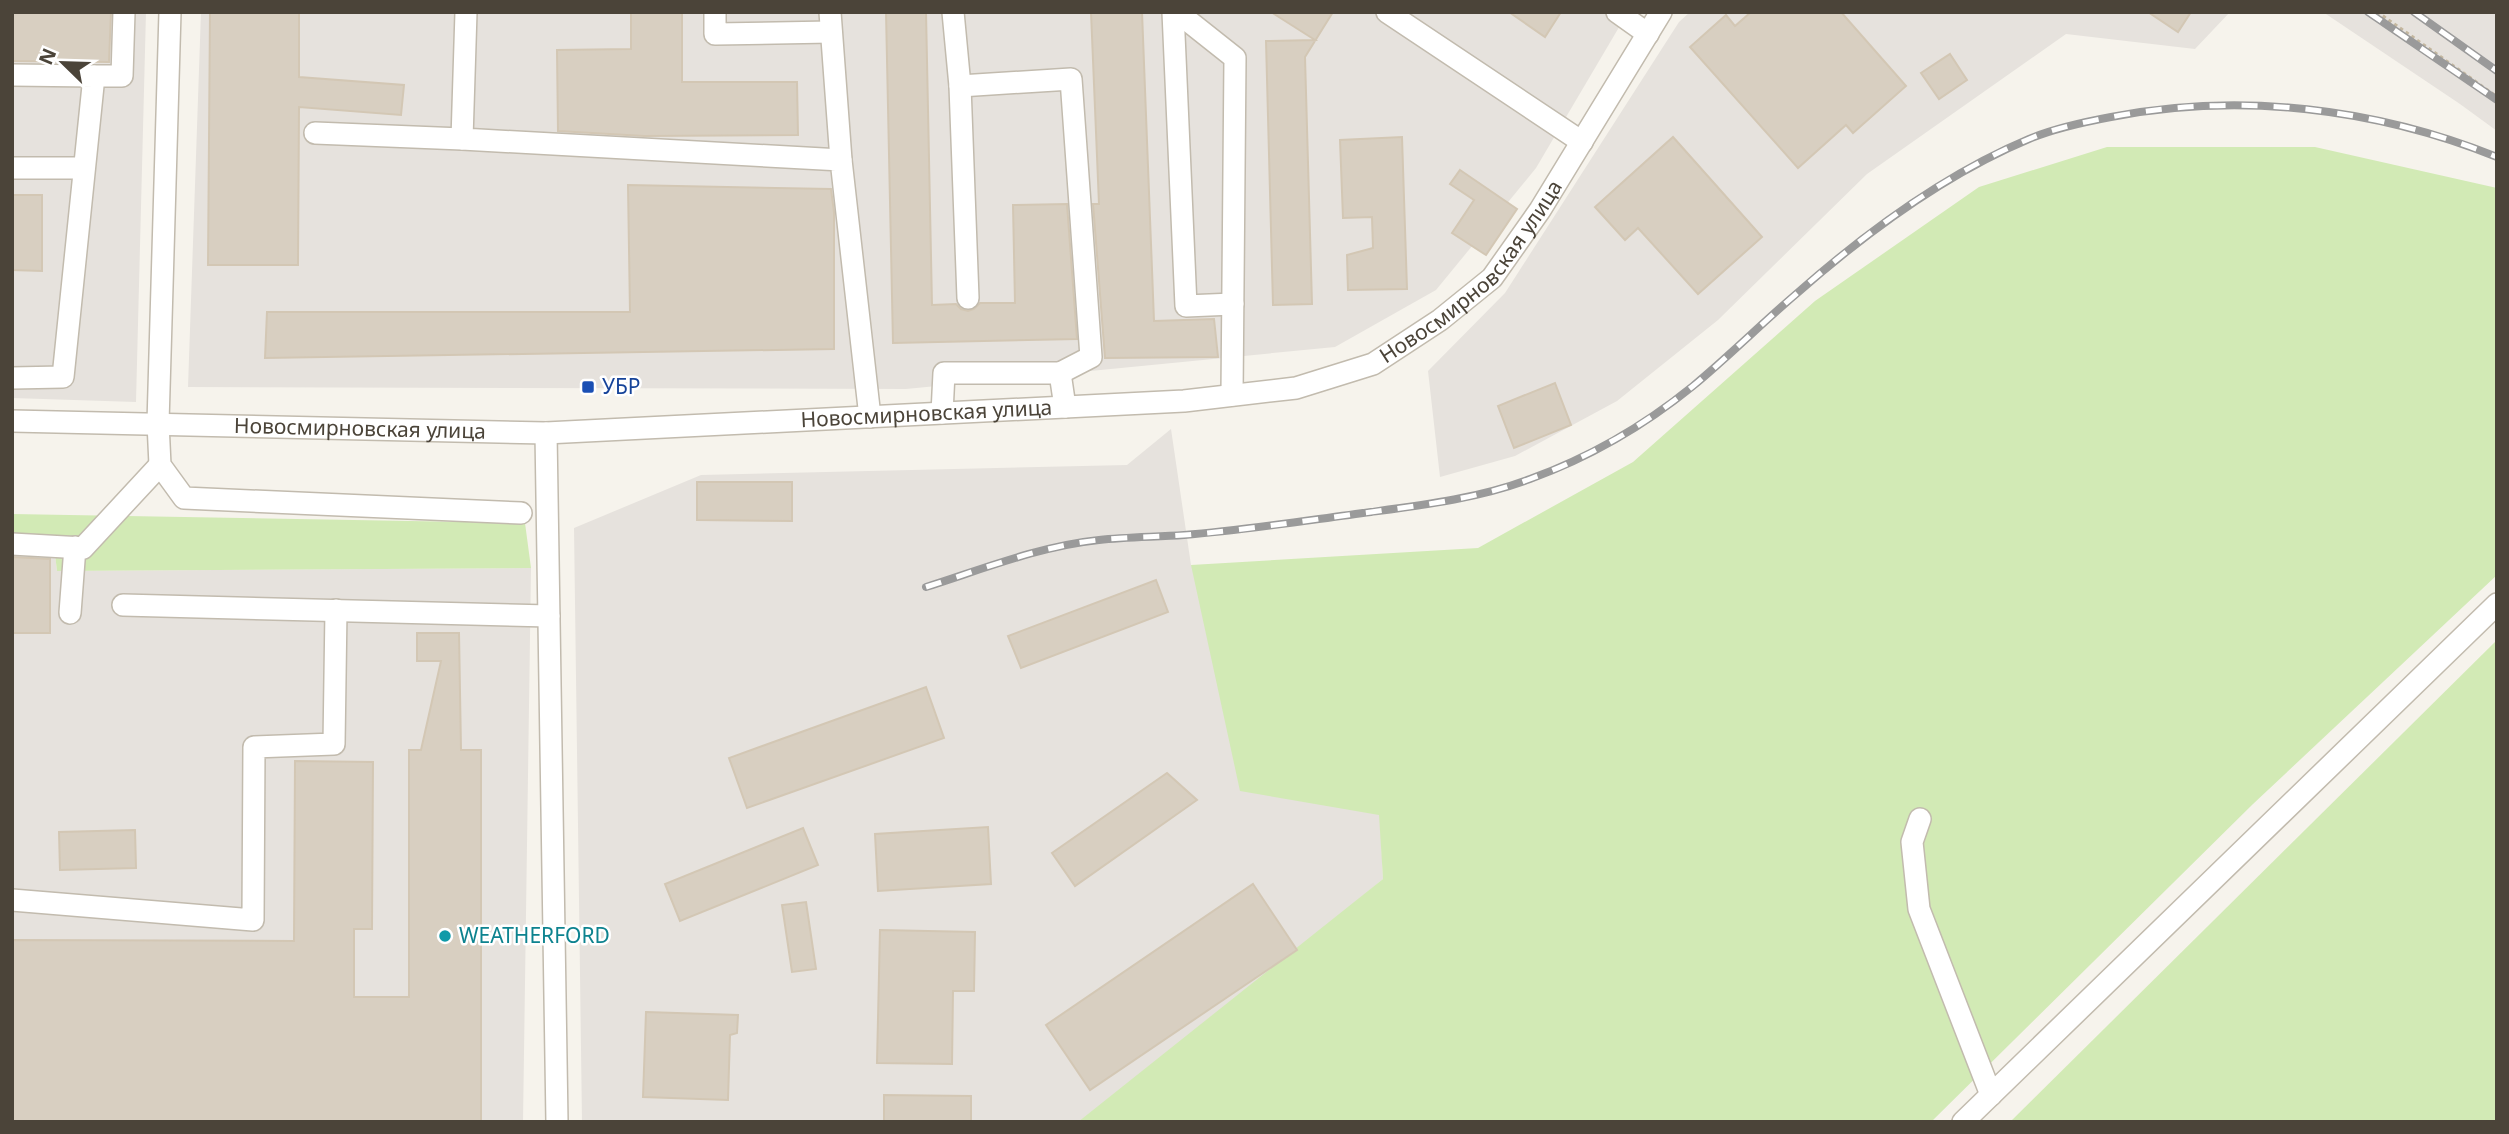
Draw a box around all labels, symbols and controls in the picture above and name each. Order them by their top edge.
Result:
north arrow [28,28,98,98]
text: N [32,44,62,69]
street label: Новосмирновская улица [1374,175,1568,369]
place label: УБР [602,372,641,400]
marker: УБР [580,379,596,395]
street label: Новосмирновская улица [800,393,1053,433]
street label: Новосмирновская улица [234,411,486,445]
place label: WEATHERFORD [459,921,610,949]
marker: WEATHERFORD [437,928,453,944]

